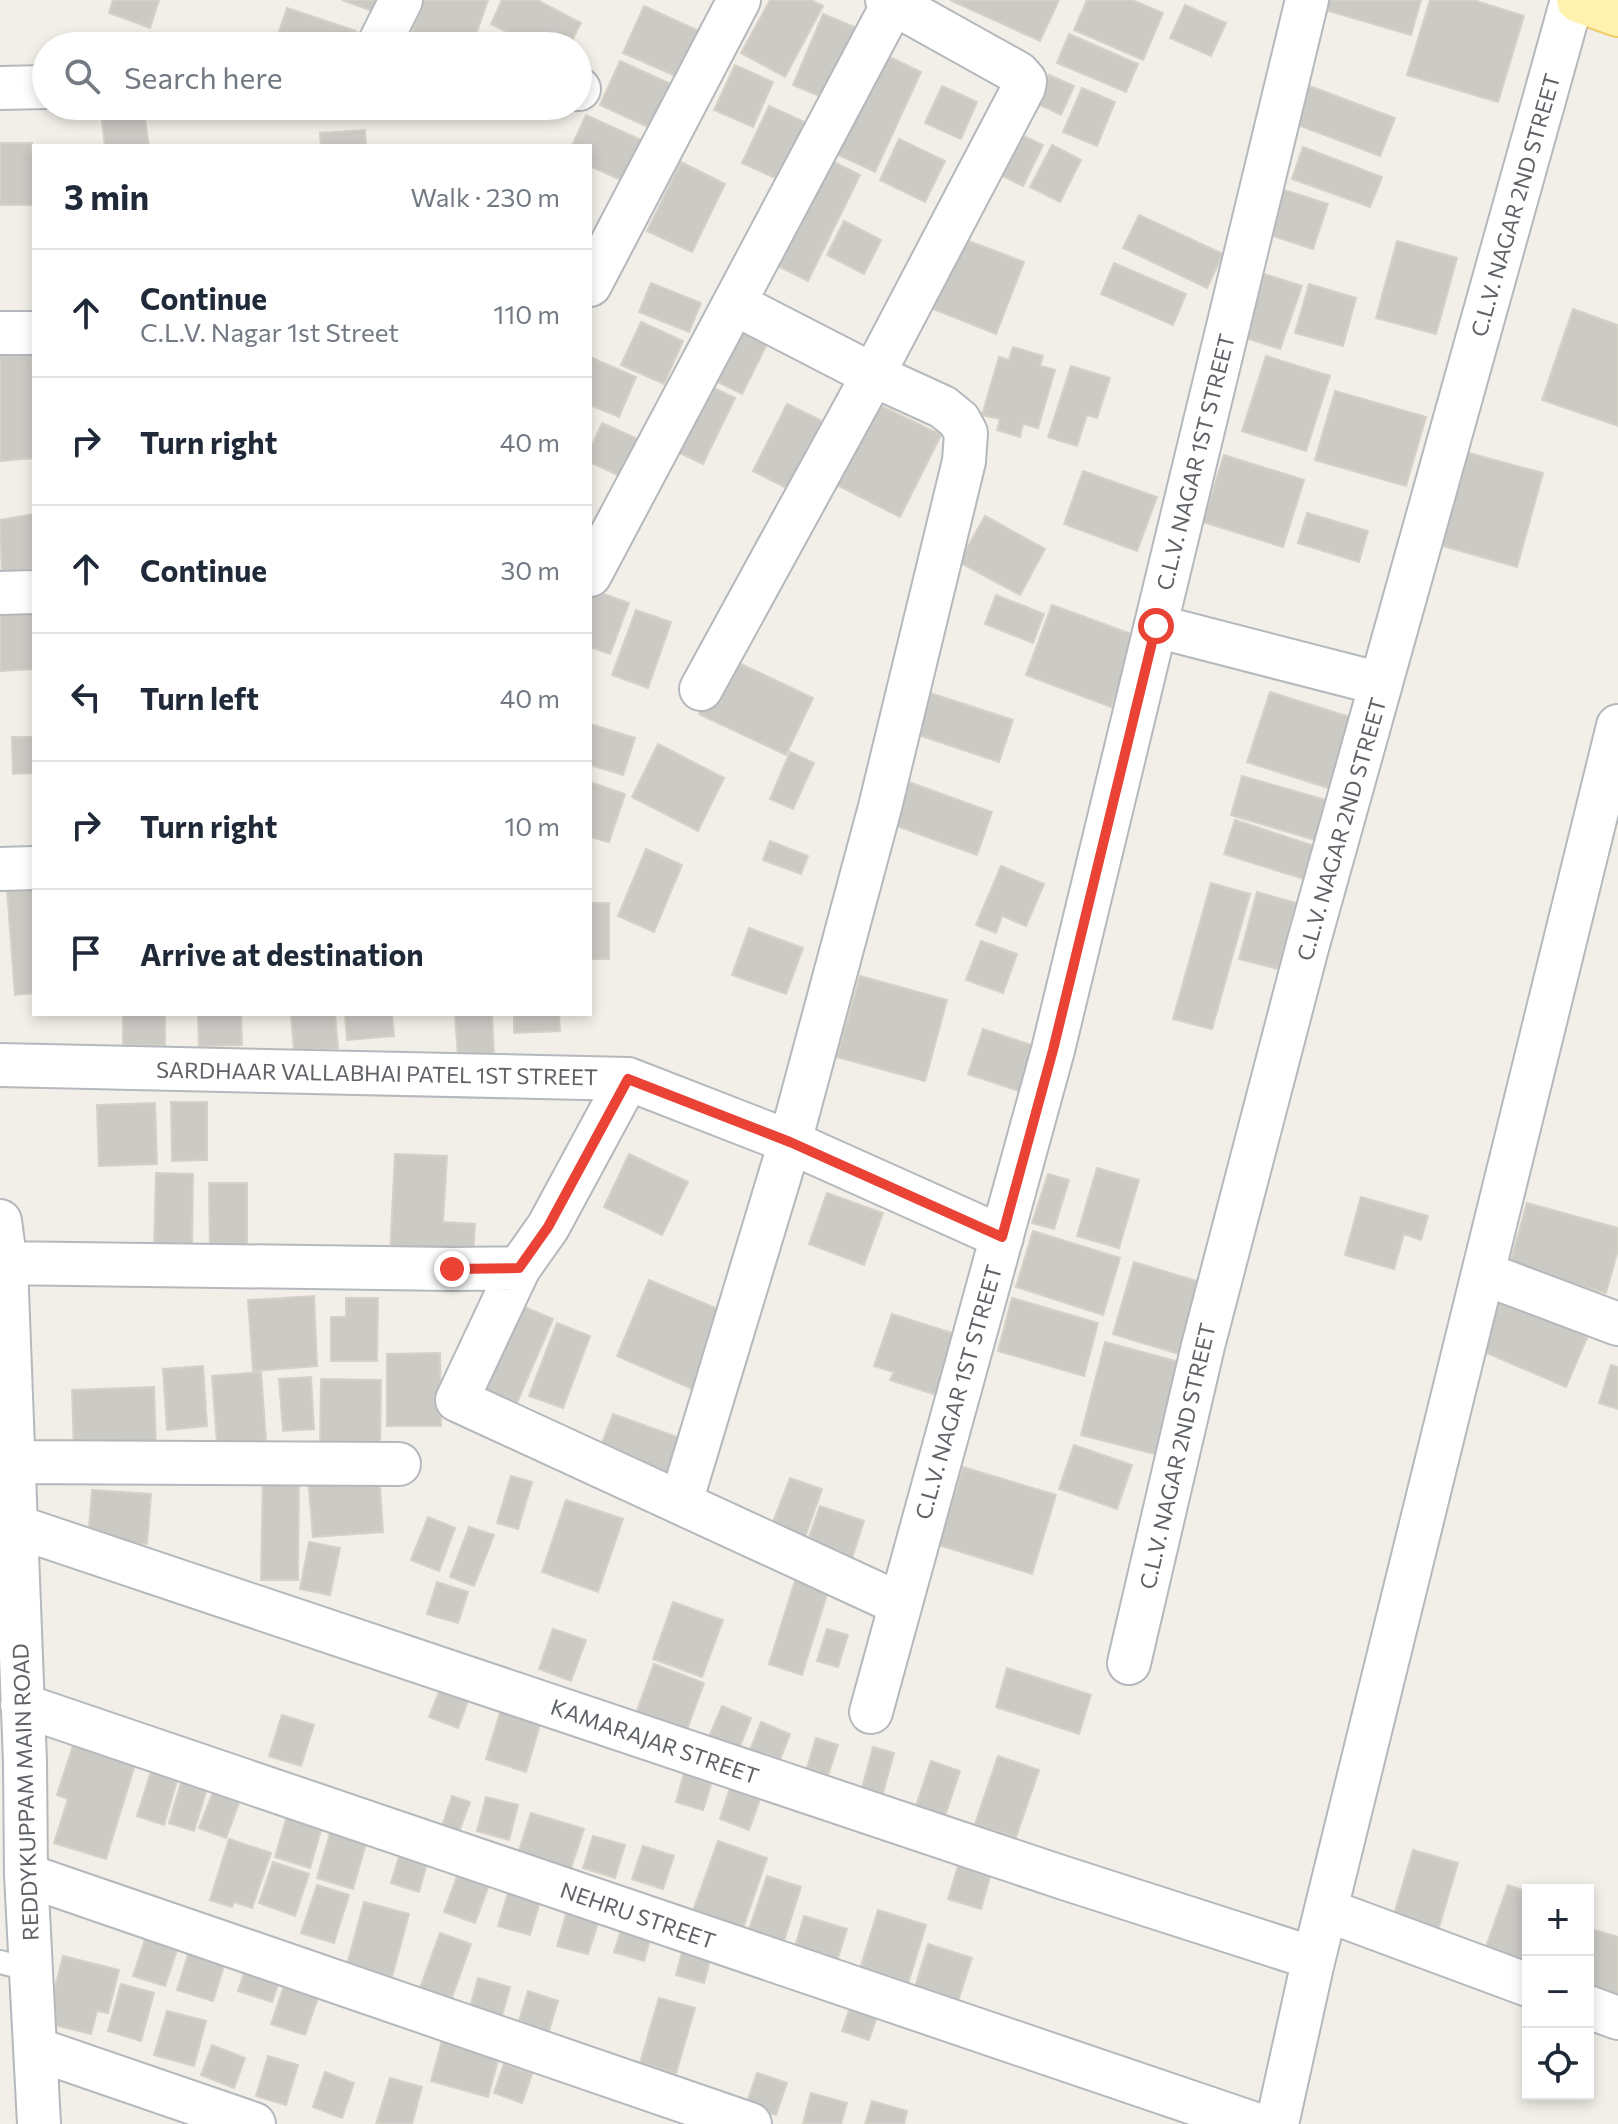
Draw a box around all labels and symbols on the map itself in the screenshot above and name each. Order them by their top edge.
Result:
street label: C.L.V. NAGAR 2ND STREET [1465,70,1565,340]
street label: C.L.V. NAGAR 1ST STREET [1150,331,1240,593]
route start [1138,608,1174,644]
street label: C.L.V. NAGAR 2ND STREET [1291,694,1391,964]
street label: SARDHAAR VALLABHAI PATEL 1ST STREET [156,1056,598,1090]
route end [434,1251,470,1287]
street label: C.L.V. NAGAR 1ST STREET [909,1262,1007,1522]
street label: C.L.V. NAGAR 2ND STREET [1133,1320,1221,1592]
street label: REDDYKUPPAM MAIN ROAD [6,1643,44,1941]
street label: KAMARAJAR STREET [547,1693,763,1789]
street label: NEHRU STREET [557,1876,719,1954]

